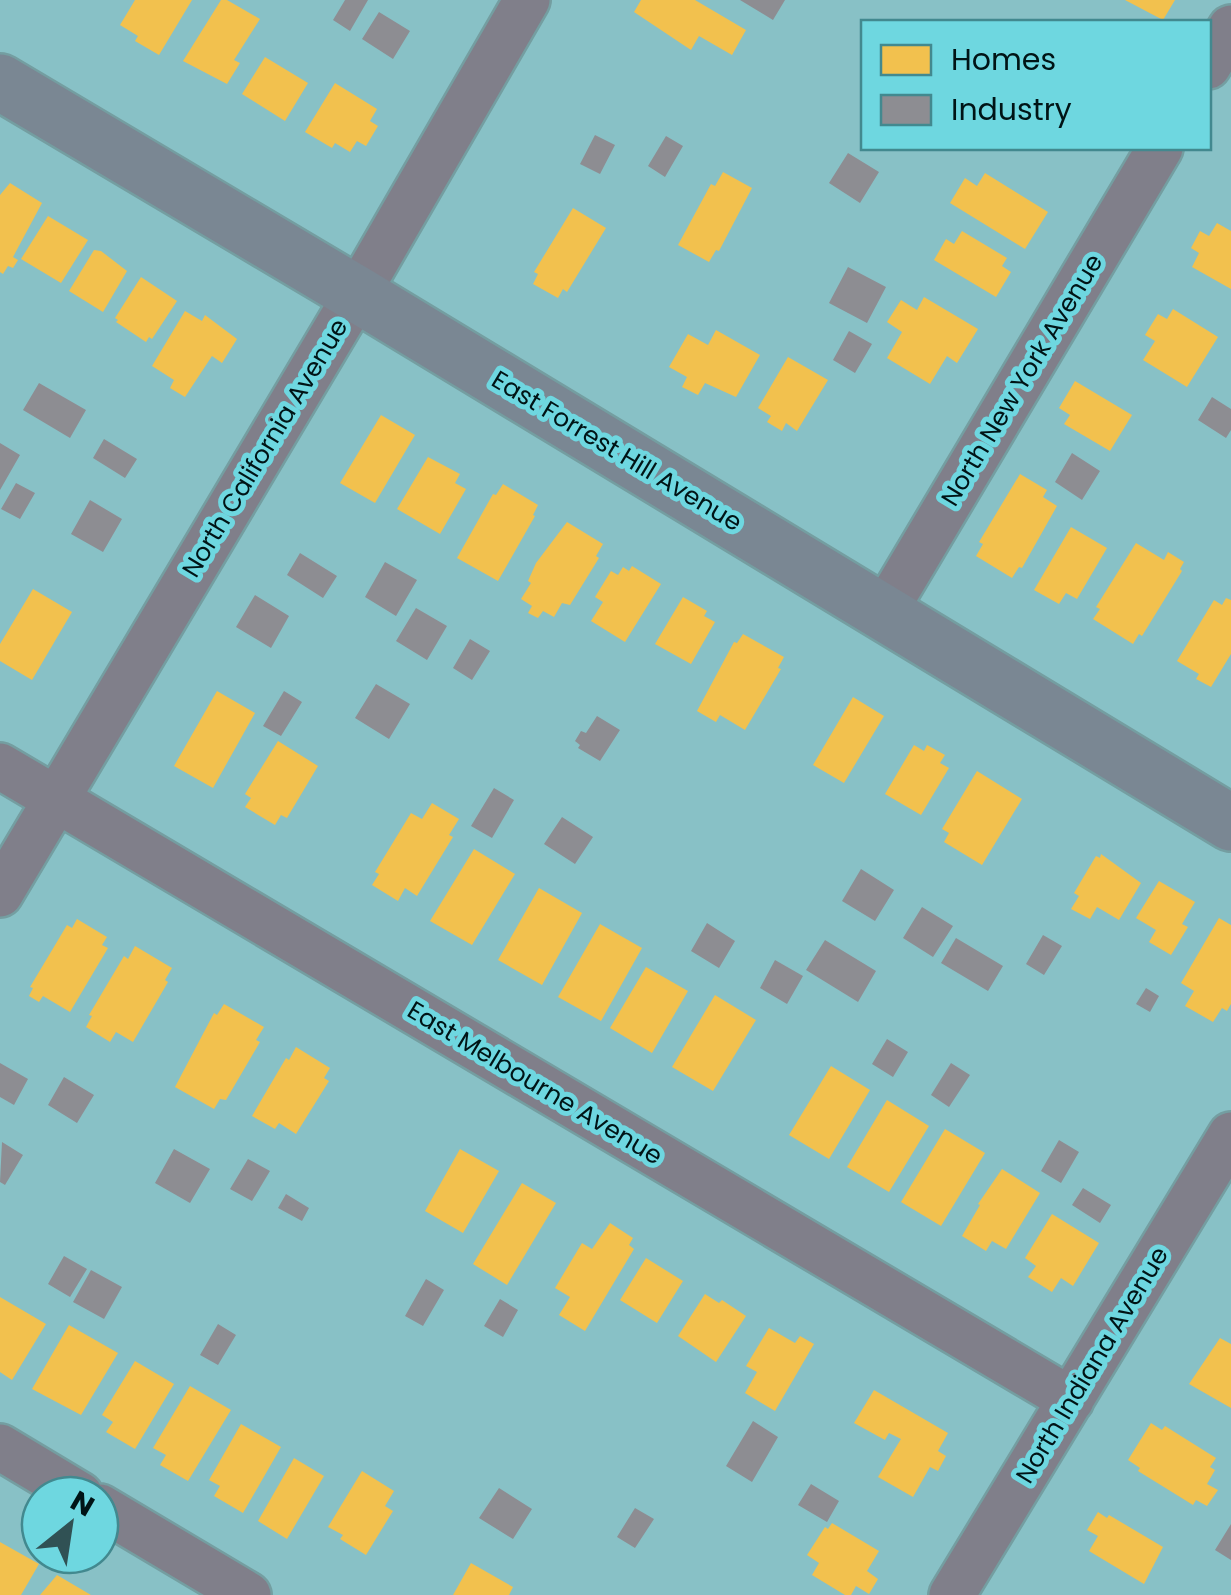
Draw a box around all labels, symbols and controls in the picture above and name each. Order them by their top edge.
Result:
legend [861,20,1211,150]
text: Homes [951,38,1056,81]
text: Industry [951,88,1072,131]
street label: North New York Avenue [933,247,1111,513]
street label: North California Avenue [174,312,356,584]
street label: East Forrest Hill Avenue [485,362,749,540]
street label: East Melbourne Avenue [401,993,669,1173]
street label: North Indiana Avenue [1007,1240,1177,1490]
north arrow [20,1475,120,1575]
text: N [63,1482,101,1526]

